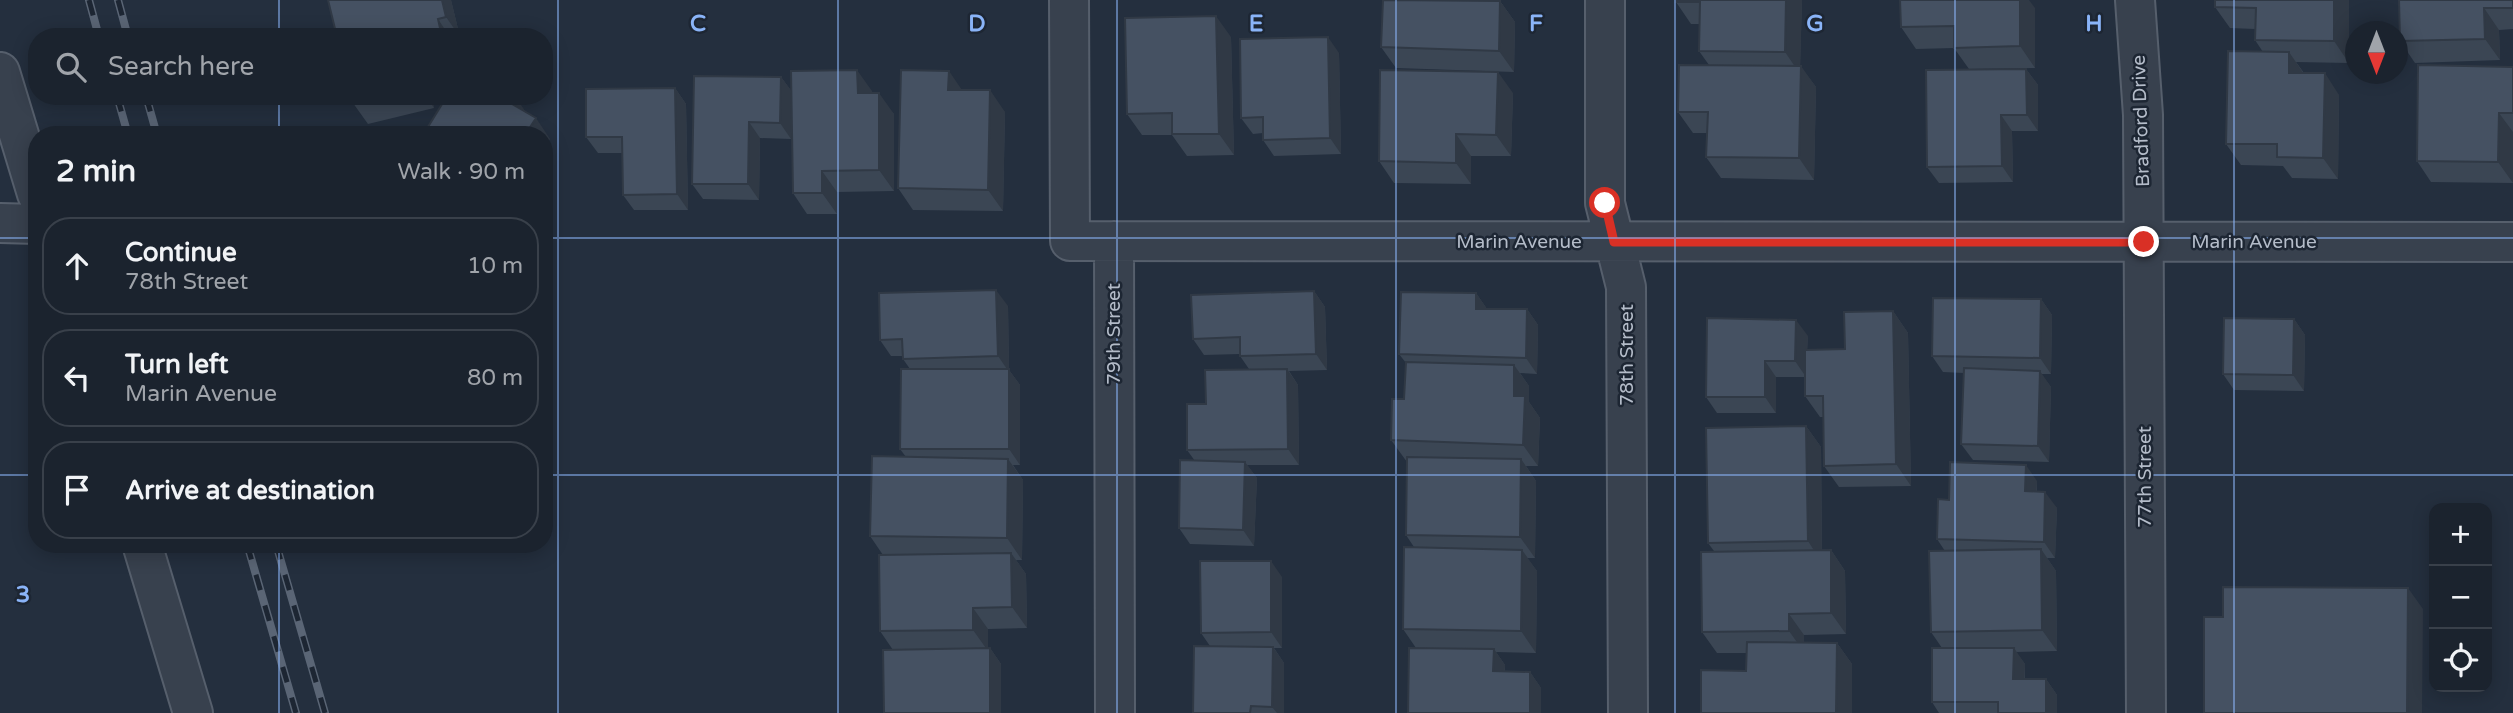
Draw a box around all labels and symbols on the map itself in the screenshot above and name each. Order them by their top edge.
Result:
text: C [690,10,706,38]
text: D [968,10,986,38]
text: E [1249,10,1263,38]
text: F [1529,10,1543,38]
text: G [1806,10,1824,38]
text: H [2085,10,2103,38]
north arrow [2345,21,2408,84]
street label: Bradford Drive [2128,55,2154,187]
route start [1589,187,1620,218]
route end [2128,226,2159,257]
street label: Marin Avenue [1456,231,1582,253]
street label: Marin Avenue [2191,231,2317,253]
street label: 79th Street [1103,283,1125,385]
street label: 78th Street [1616,304,1638,406]
street label: 77th Street [2134,426,2156,528]
text: 3 [16,581,30,609]

